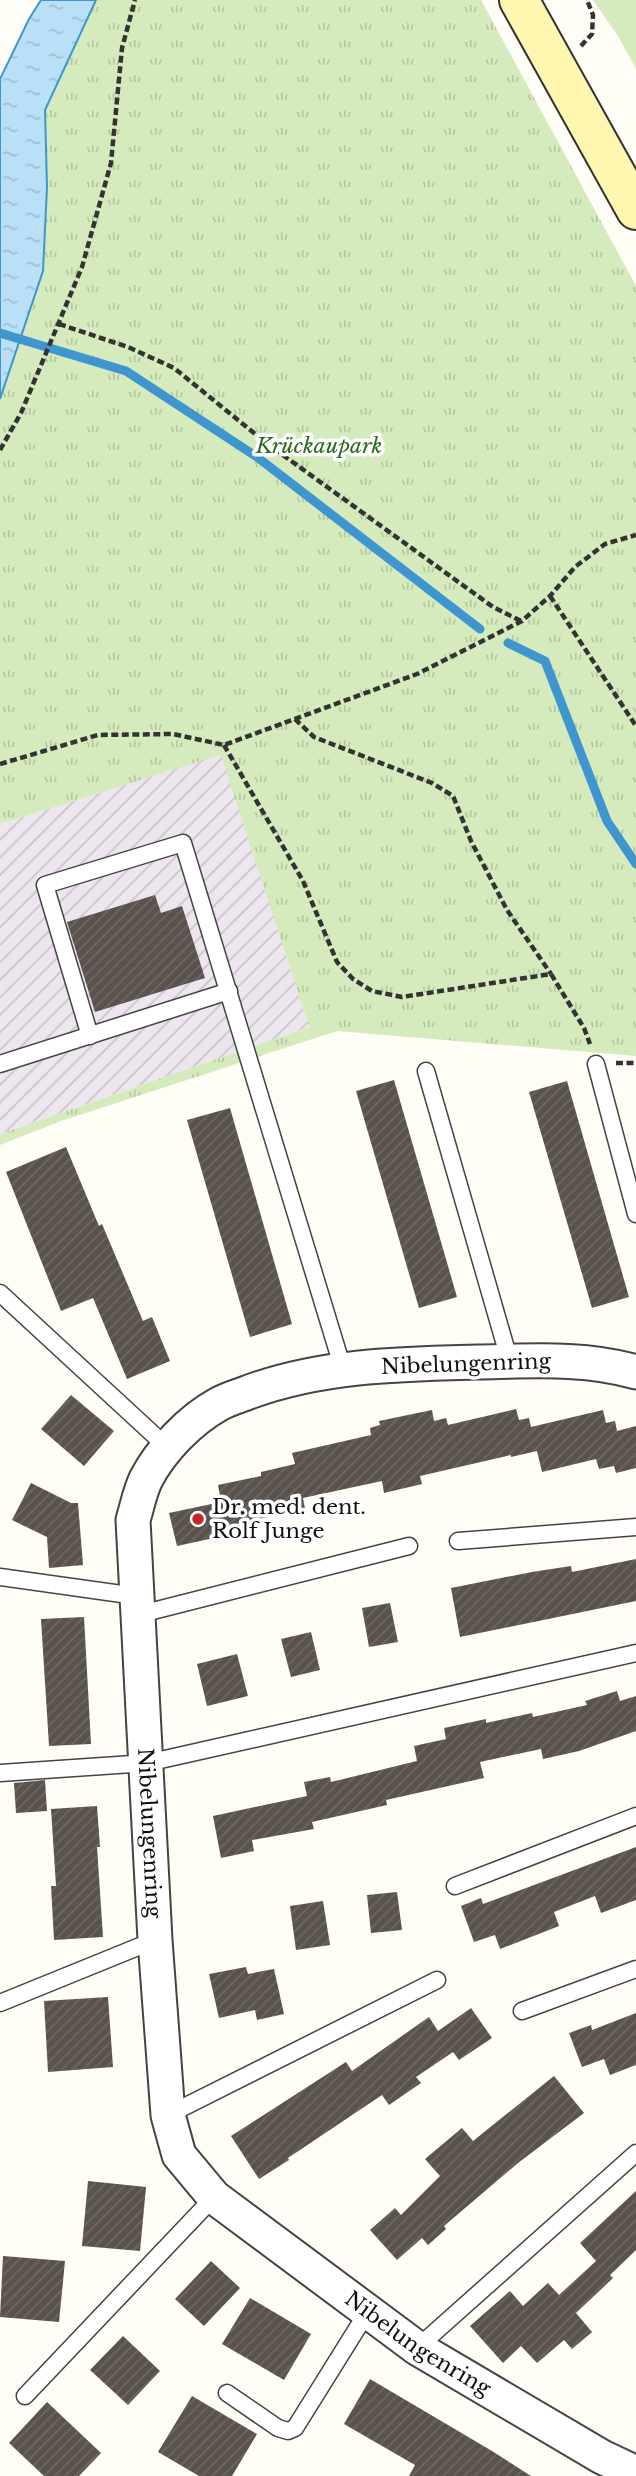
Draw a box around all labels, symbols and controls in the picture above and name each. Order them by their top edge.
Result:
park label: Krückaupark [255,433,382,459]
street label: Nibelungenring [381,1348,552,1380]
place label: Dr. med. dent. Rolf Junge [212,1494,366,1544]
marker: Dr. med. dent. Rolf Junge [190,1511,206,1527]
street label: Nibelungenring [132,1747,167,1919]
street label: Nibelungenring [340,2286,496,2402]

